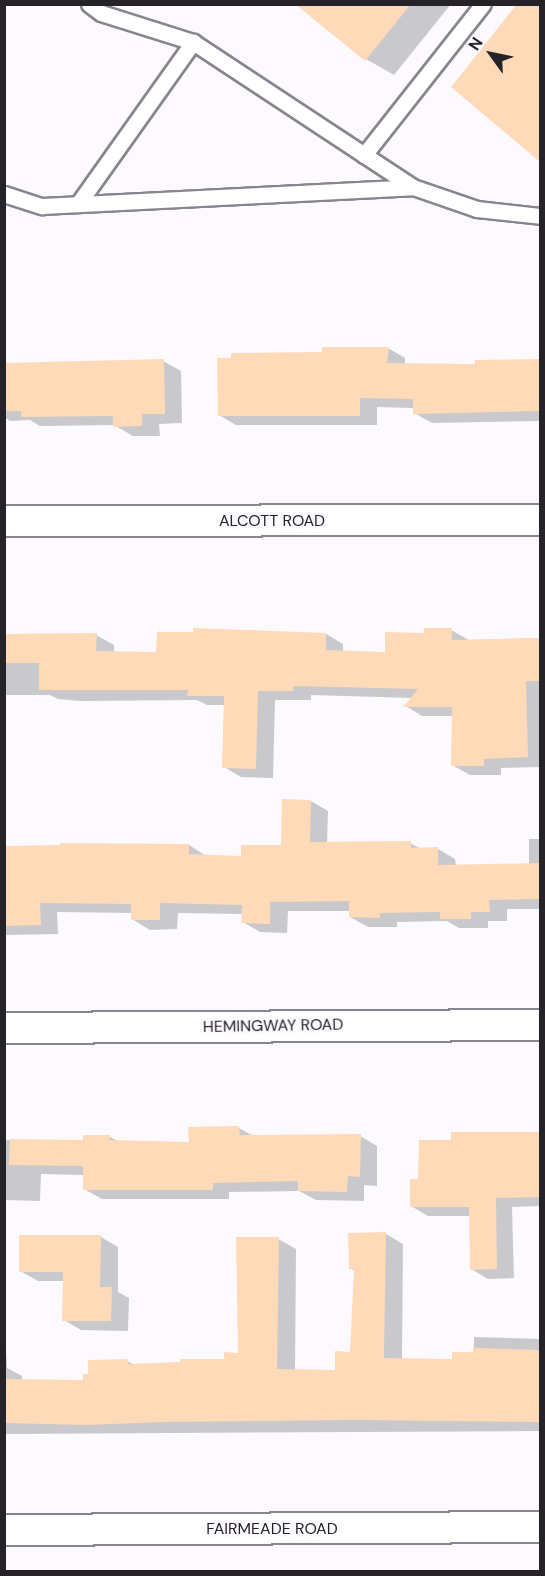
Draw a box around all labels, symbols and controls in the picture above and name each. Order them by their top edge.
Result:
north arrow [461,24,521,84]
text: N [463,33,487,55]
street label: ALCOTT ROAD [219,511,325,531]
street label: HEMINGWAY ROAD [203,1015,343,1037]
street label: FAIRMEADE ROAD [206,1519,338,1539]

